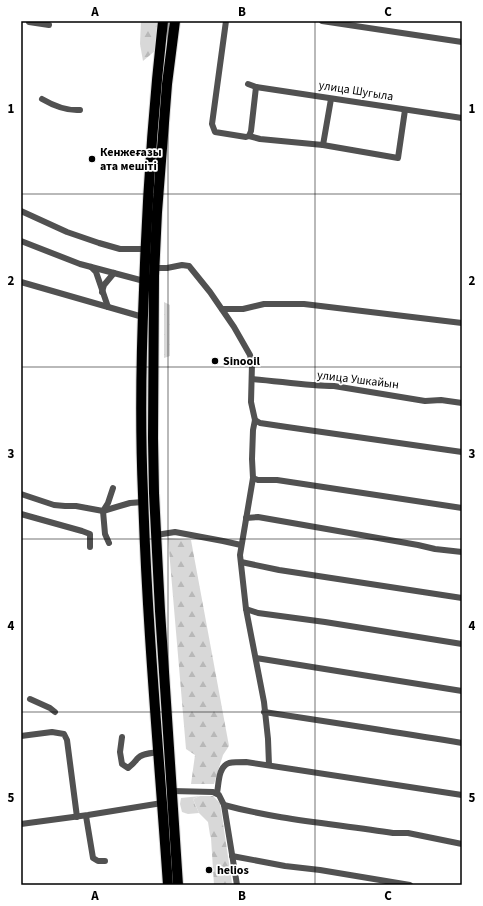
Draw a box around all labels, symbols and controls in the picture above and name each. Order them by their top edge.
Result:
text: A [90,3,99,21]
text: B [238,3,246,21]
text: C [384,3,392,21]
street label: улица Шугыла [317,77,395,105]
text: 1 [8,100,15,118]
text: 1 [469,100,476,118]
place label: Кенжеғазы ата мешіті [100,144,162,175]
marker: Кенжеғазы ата мешіті [87,154,97,164]
text: 2 [8,272,15,290]
text: 2 [469,272,476,290]
place label: Sinooil [223,353,260,370]
marker: Sinooil [210,356,220,366]
street label: улица Ушкайын [316,367,400,393]
text: 3 [8,445,15,463]
text: 3 [469,445,476,463]
text: 4 [8,617,15,635]
text: 4 [469,617,476,635]
text: 5 [8,789,15,807]
text: 5 [469,789,476,807]
place label: helios [217,862,249,879]
marker: helios [204,865,214,875]
text: A [90,887,99,905]
text: B [238,887,246,905]
text: C [384,887,392,905]

